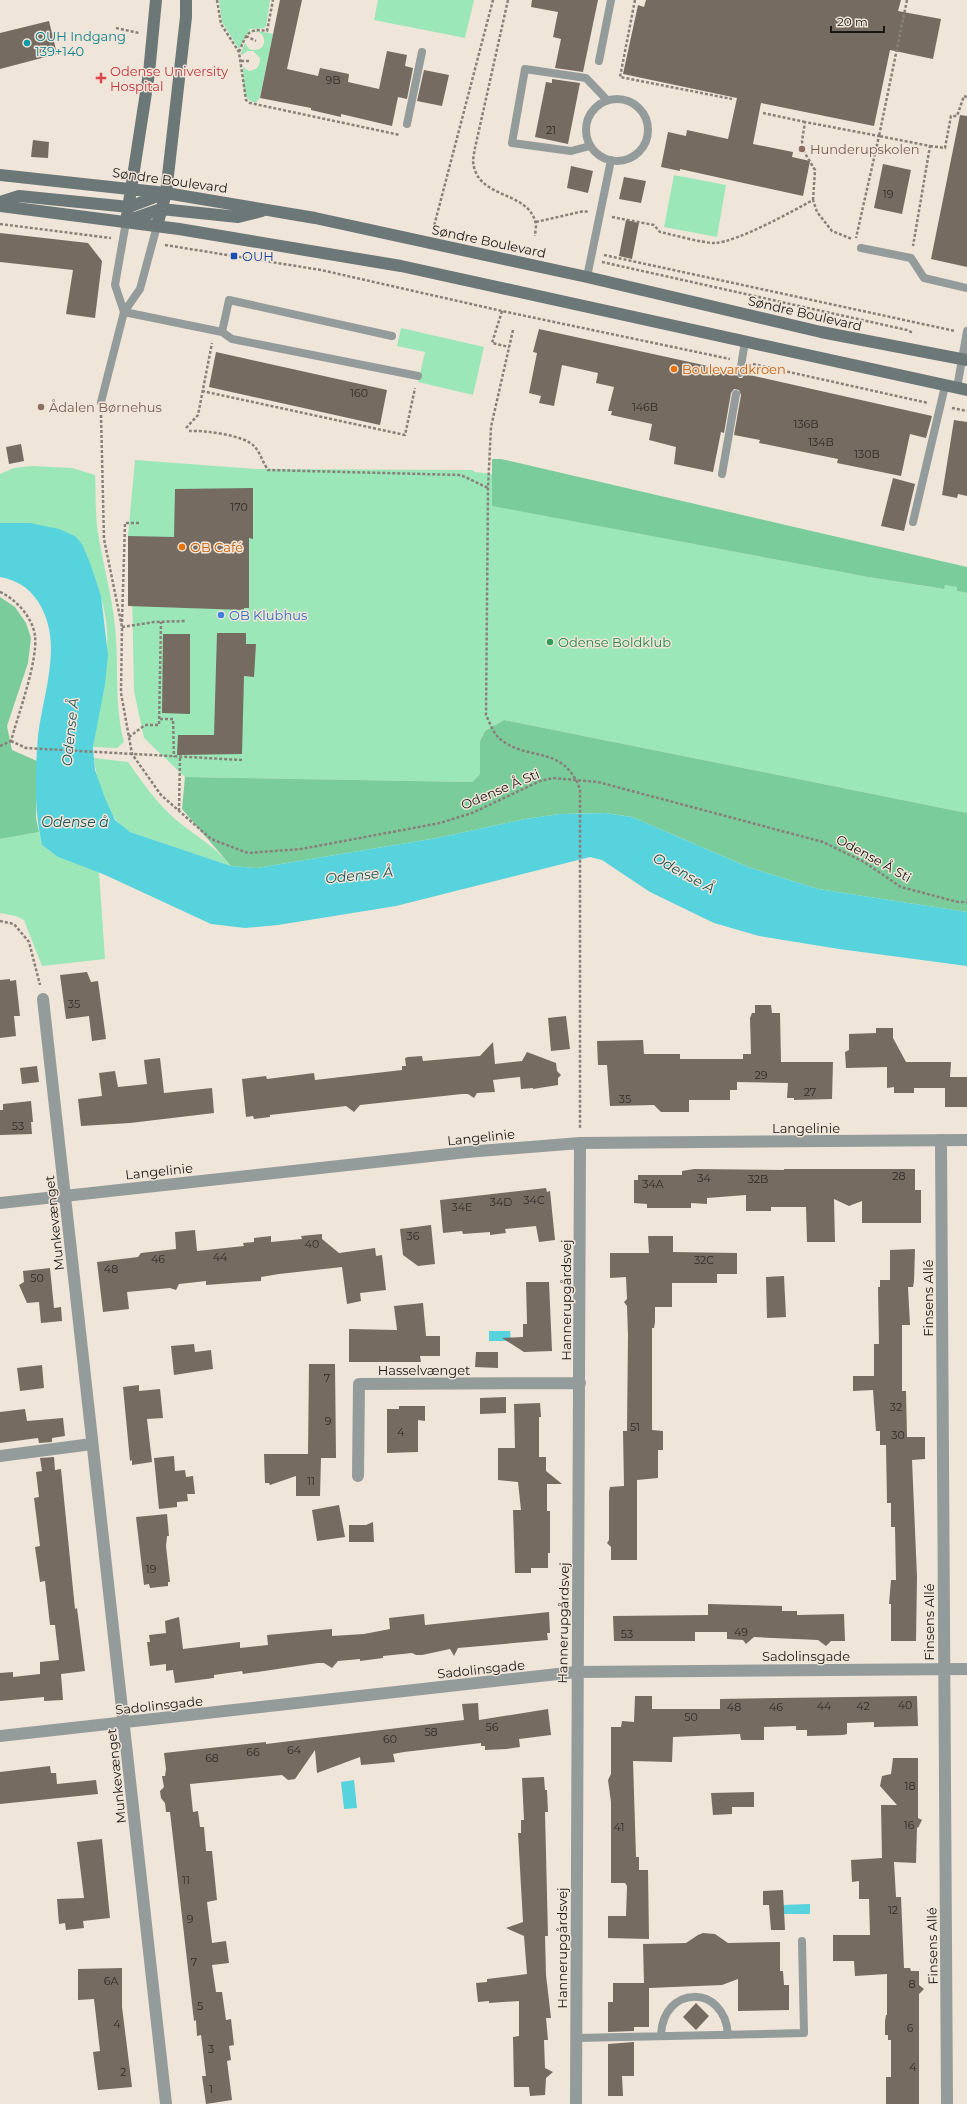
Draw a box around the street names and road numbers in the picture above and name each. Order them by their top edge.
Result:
street label: Søndre Boulevard [111,164,229,196]
street label: Søndre Boulevard [430,221,548,261]
street label: Søndre Boulevard [747,292,863,334]
street label: Odense Å Sti [458,765,542,813]
street label: Odense Å Sti [834,831,914,885]
street label: Langelinie [772,1120,840,1136]
street label: Langelinie [446,1125,516,1149]
street label: Langelinie [124,1159,194,1183]
street label: Munkevænget [41,1175,67,1271]
street label: Hannerupgårdsvej [558,1239,574,1361]
street label: Finsens Allé [920,1259,936,1337]
street label: Hasselvænget [378,1362,470,1378]
street label: Hannerupgårdsvej [554,1562,572,1684]
street label: Finsens Allé [921,1583,937,1661]
street label: Sadolinsgade [762,1648,850,1664]
street label: Sadolinsgade [436,1656,526,1682]
street label: Sadolinsgade [114,1692,204,1718]
street label: Munkevænget [103,1728,129,1824]
street label: Hannerupgårdsvej [554,1887,570,2009]
street label: Finsens Allé [923,1907,941,1985]

